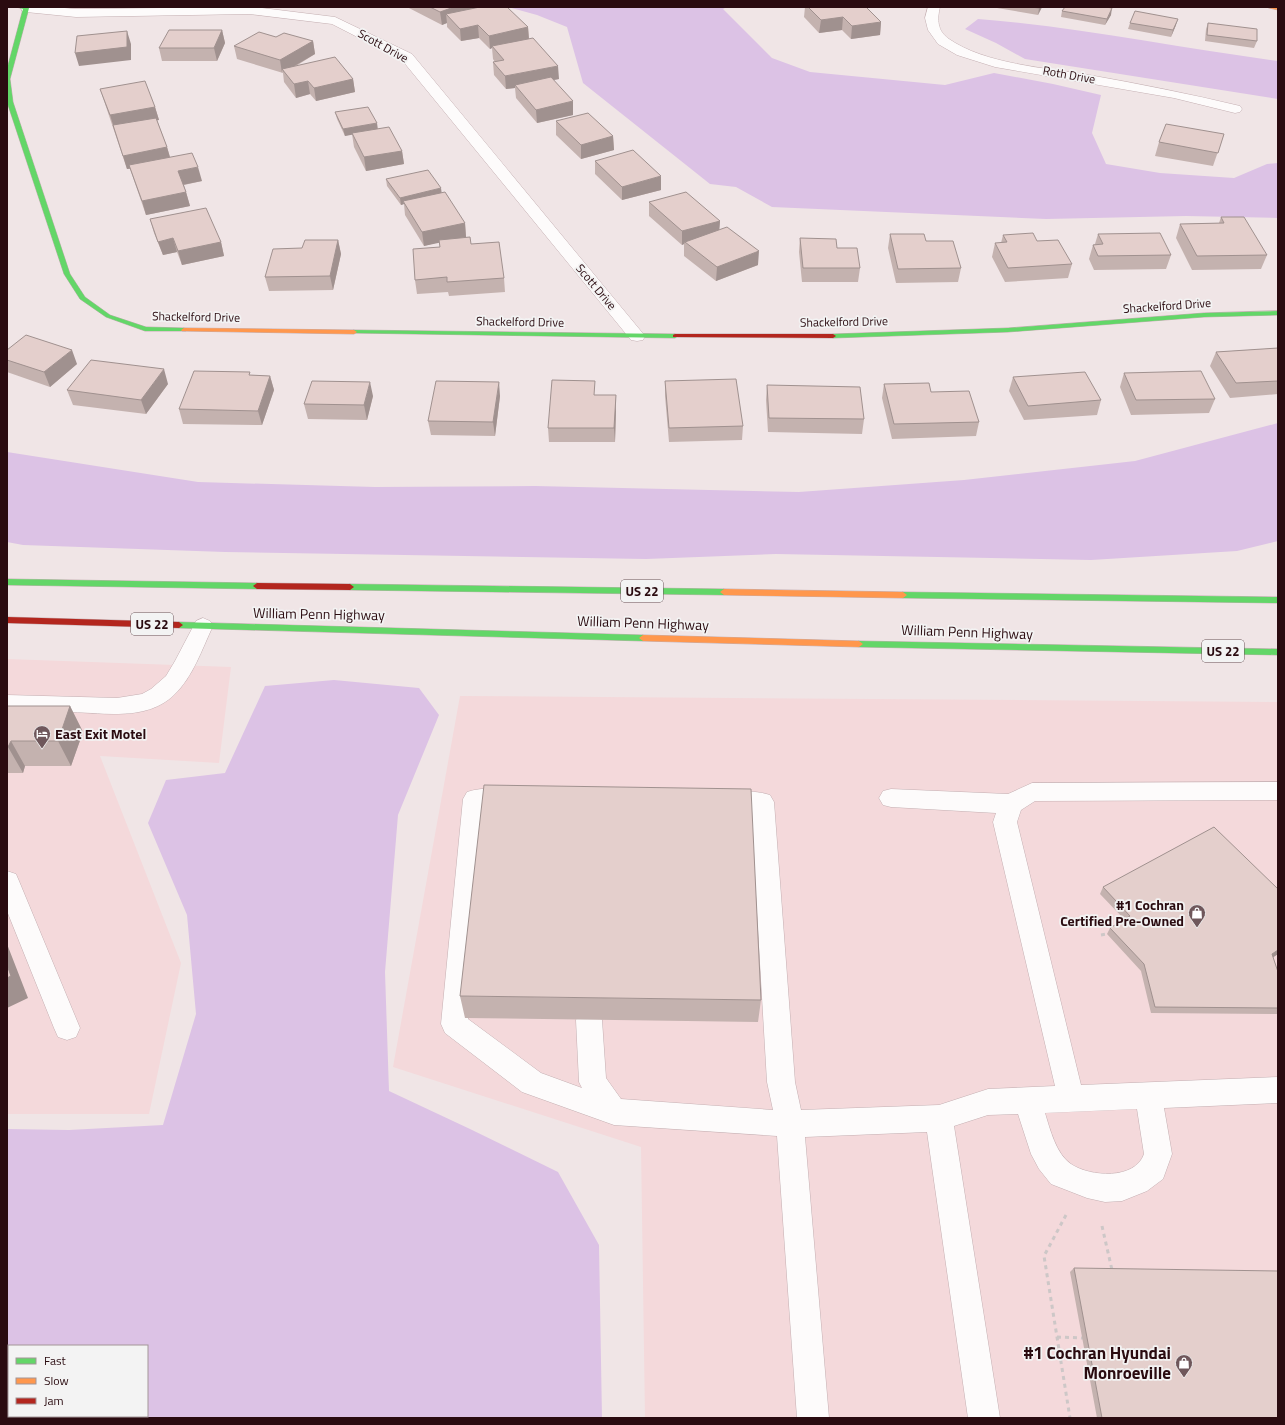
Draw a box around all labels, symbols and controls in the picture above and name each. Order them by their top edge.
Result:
street label: Scott Drive [354,24,412,67]
street label: Roth Drive [1041,61,1097,88]
street label: Scott Drive [571,259,621,314]
street label: Shackelford Drive [1122,293,1212,318]
street label: Shackelford Drive [152,306,240,327]
street label: Shackelford Drive [476,311,564,332]
street label: Shackelford Drive [800,311,888,332]
road number: US 22 [621,580,663,602]
street label: William Penn Highway [253,602,385,625]
street label: William Penn Highway [577,610,709,635]
road number: US 22 [131,613,173,635]
street label: William Penn Highway [901,619,1033,644]
road number: US 22 [1202,640,1244,662]
place label: East Exit Motel [55,723,146,744]
hotel icon: East Exit Motel [32,724,52,749]
place label: #1 Cochran Certified Pre-Owned [1060,894,1184,931]
shop icon: #1 Cochran Certified Pre-Owned [1187,903,1207,928]
place label: #1 Cochran Hyundai Monroeville [1024,1340,1171,1386]
legend [8,1345,148,1417]
text: Fast [44,1351,67,1370]
shop icon: #1 Cochran Hyundai Monroeville [1174,1353,1194,1378]
text: Slow [44,1371,69,1390]
text: Jam [44,1391,64,1410]

